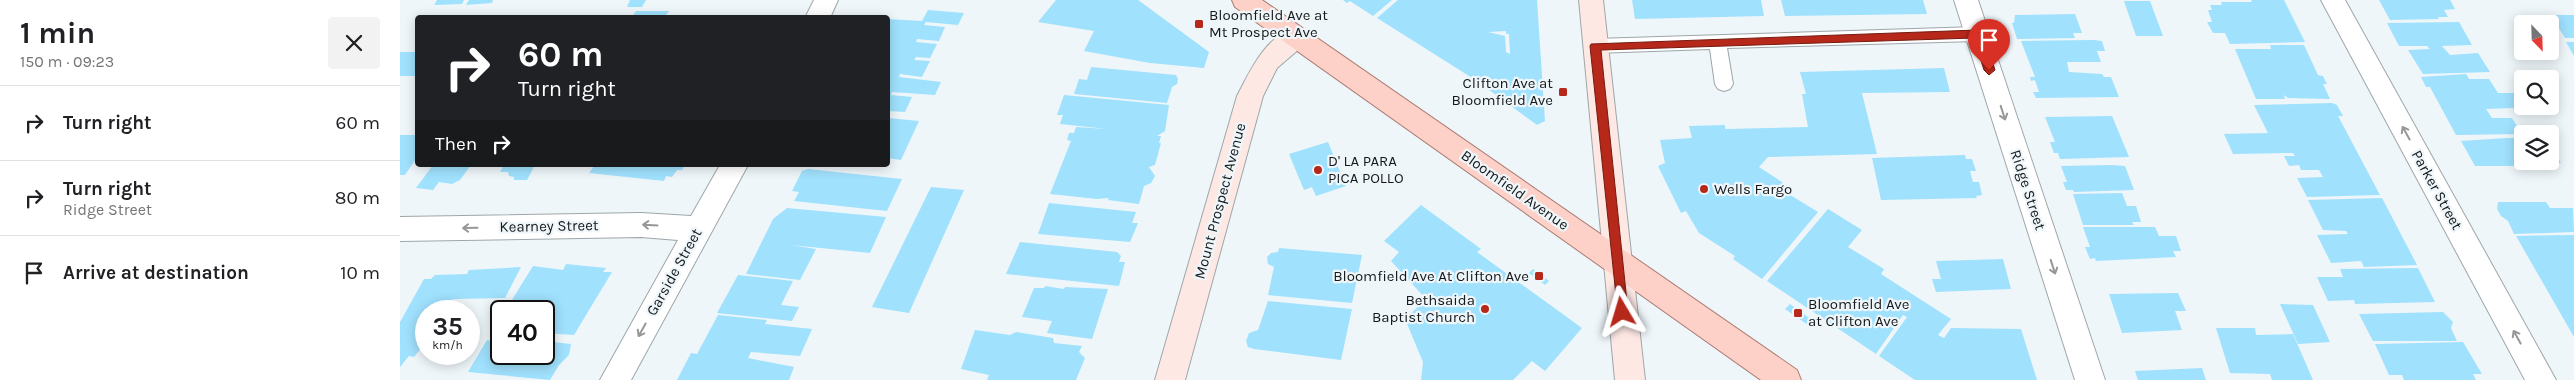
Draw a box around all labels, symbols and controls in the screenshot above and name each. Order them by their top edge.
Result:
place label: Bloomfield Ave at Mt Prospect Ave [1209,6,1328,41]
text: 1 min [20,15,95,51]
north arrow [2514,15,2559,60]
map controls [2514,15,2559,170]
button: close [328,17,380,69]
marker: Bloomfield Ave at Mt Prospect Ave [1193,18,1205,30]
pin [1968,19,2010,70]
icon: arrive [1975,26,2003,54]
text: 60 m [518,34,603,75]
icon: right [435,35,500,100]
text: 150 m · 09:23 [20,52,114,71]
button: search [2514,70,2559,115]
place label: Clifton Ave at Bloomfield Ave [1452,74,1553,109]
text: Turn right [518,76,616,102]
marker: Clifton Ave at Bloomfield Ave [1557,86,1569,98]
one-way arrow [1999,105,2008,120]
icon: right [20,109,48,137]
text: Turn right [63,112,152,134]
text: 60 m [336,112,380,134]
street label: Mount Prospect Avenue [1190,121,1250,281]
button: layers [2514,125,2559,170]
one-way arrow [2401,126,2411,141]
icon: right [487,130,515,158]
text: Then [435,133,477,155]
street label: Bloomfield Avenue [1458,146,1572,234]
street label: Parker Street [2408,147,2466,233]
street label: Ridge Street [2007,148,2050,233]
place label: D' LA PARA PICA POLLO [1328,152,1404,187]
marker: D' LA PARA PICA POLLO [1312,164,1324,176]
text: Turn right [63,178,152,200]
place label: Wells Fargo [1714,180,1792,198]
marker: Wells Fargo [1698,183,1710,195]
icon: right [20,184,48,212]
text: 80 m [335,187,380,209]
text: Ridge Street [63,200,152,219]
street label: Kearney Street [499,216,599,236]
one-way arrow [642,221,658,230]
one-way arrow [462,223,478,232]
street label: Garside Street [643,225,706,319]
icon: arrive [20,259,48,287]
one-way arrow [2049,259,2059,275]
text: Arrive at destination [63,262,249,284]
text: 10 m [340,262,380,284]
place label: Bloomfield Ave At Clifton Ave [1333,267,1529,285]
marker: Bloomfield Ave At Clifton Ave [1533,270,1545,282]
position arrow [1595,285,1647,337]
place label: Bethsaida Baptist Church [1372,291,1475,326]
place label: Bloomfield Ave at Clifton Ave [1808,295,1909,330]
speed limit sign: 40 [490,300,555,365]
marker: Bethsaida Baptist Church [1479,303,1491,315]
marker: Bloomfield Ave at Clifton Ave [1792,307,1804,319]
text: 35 [432,312,463,341]
one-way arrow [637,322,647,337]
one-way arrow [2512,331,2522,345]
text: km/h [432,338,463,352]

